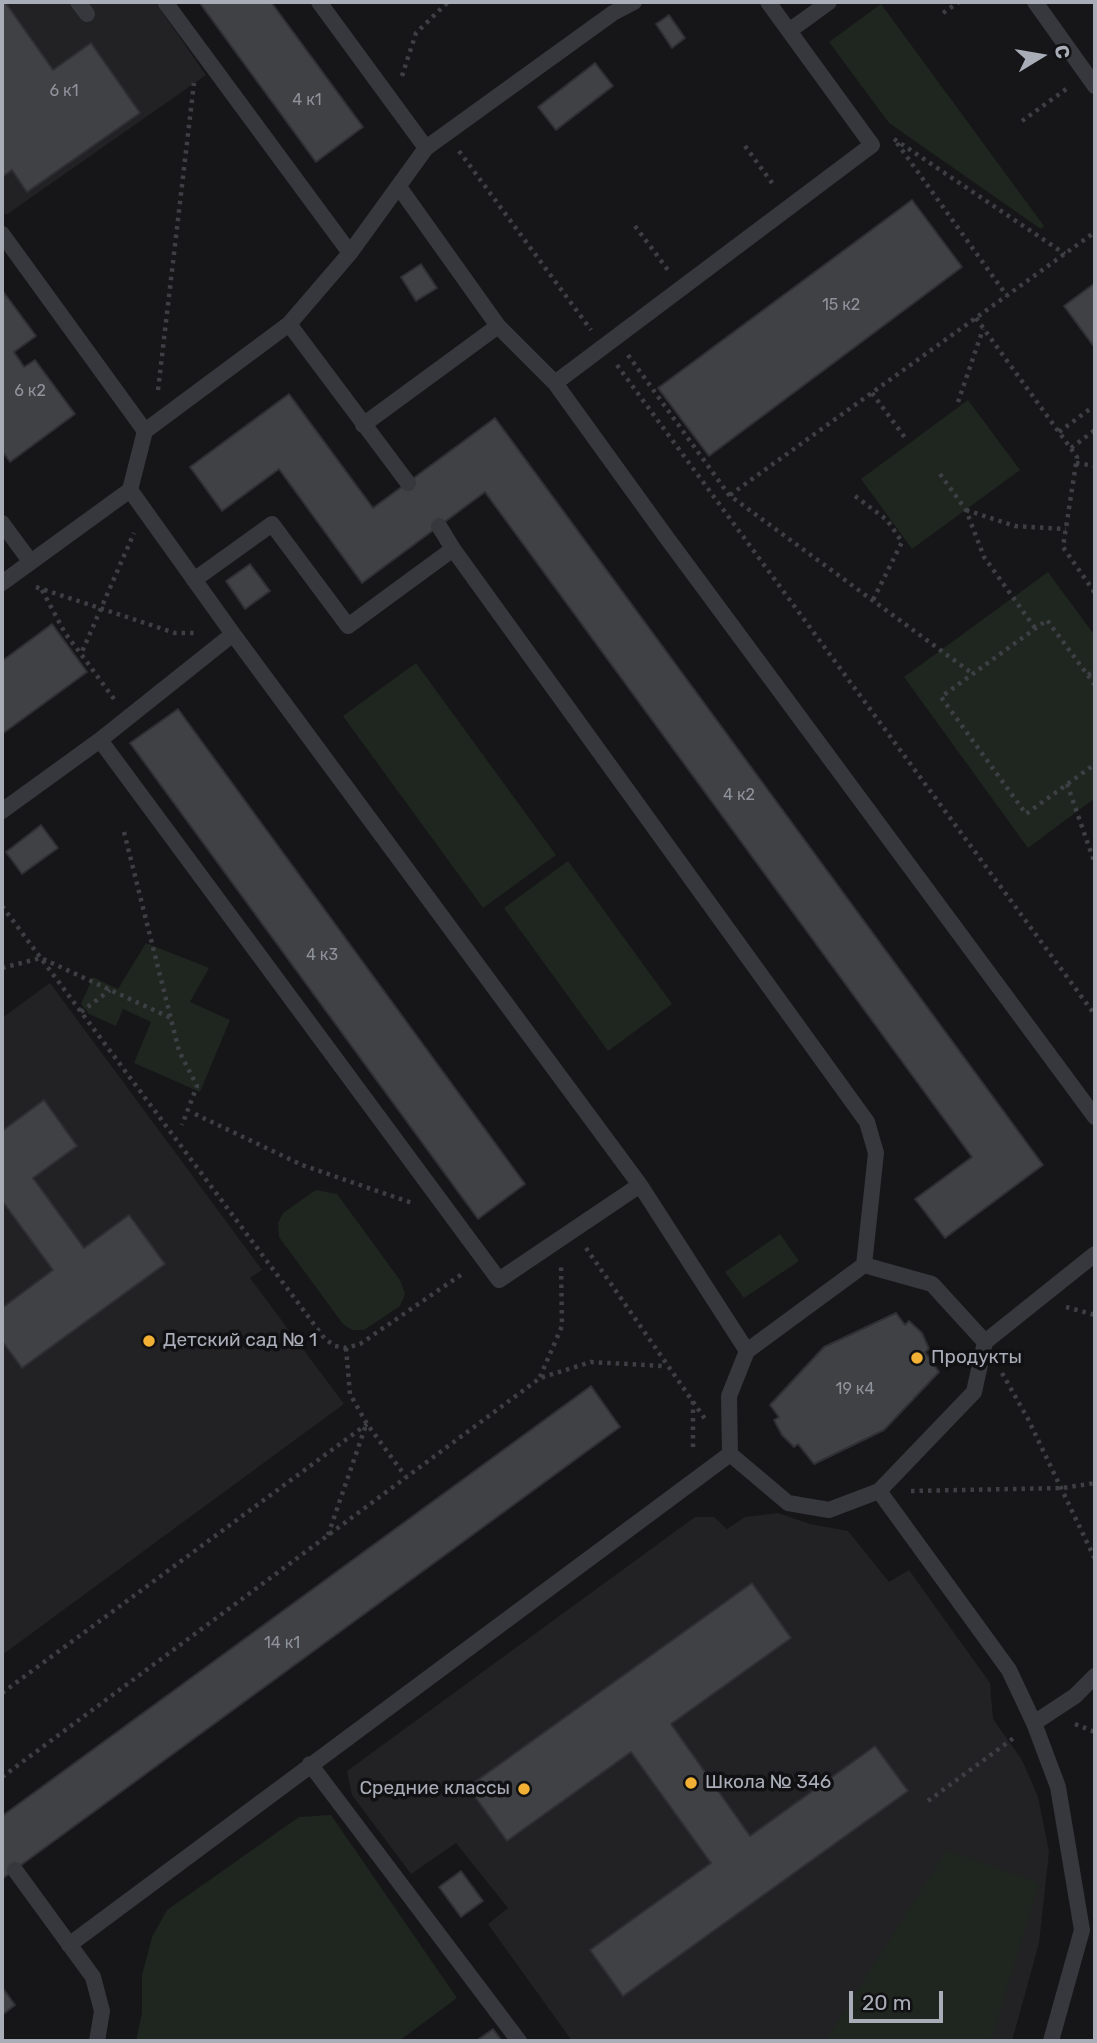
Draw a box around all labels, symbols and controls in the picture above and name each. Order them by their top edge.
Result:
north arrow [1006,21,1076,91]
text: С [1050,43,1075,61]
house number: 6 к1 [50,81,78,101]
house number: 4 к1 [292,90,322,110]
house number: 15 к2 [822,295,860,315]
house number: 6 к2 [14,381,46,401]
house number: 4 к2 [723,785,755,805]
house number: 4 к3 [306,945,338,965]
place label: Детский сад № 1 [163,1330,317,1352]
marker: Детский сад № 1 [141,1333,157,1349]
place label: Продукты [931,1347,1022,1369]
marker: Продукты [909,1350,925,1366]
house number: 19 к4 [836,1379,874,1399]
house number: 14 к1 [264,1633,300,1653]
place label: Школа № 346 [705,1772,831,1794]
marker: Школа № 346 [683,1775,699,1791]
place label: Средние классы [359,1778,510,1800]
marker: Средние классы [516,1781,532,1797]
scale bar [852,1976,946,2020]
text: 20 m [862,1990,911,2015]

